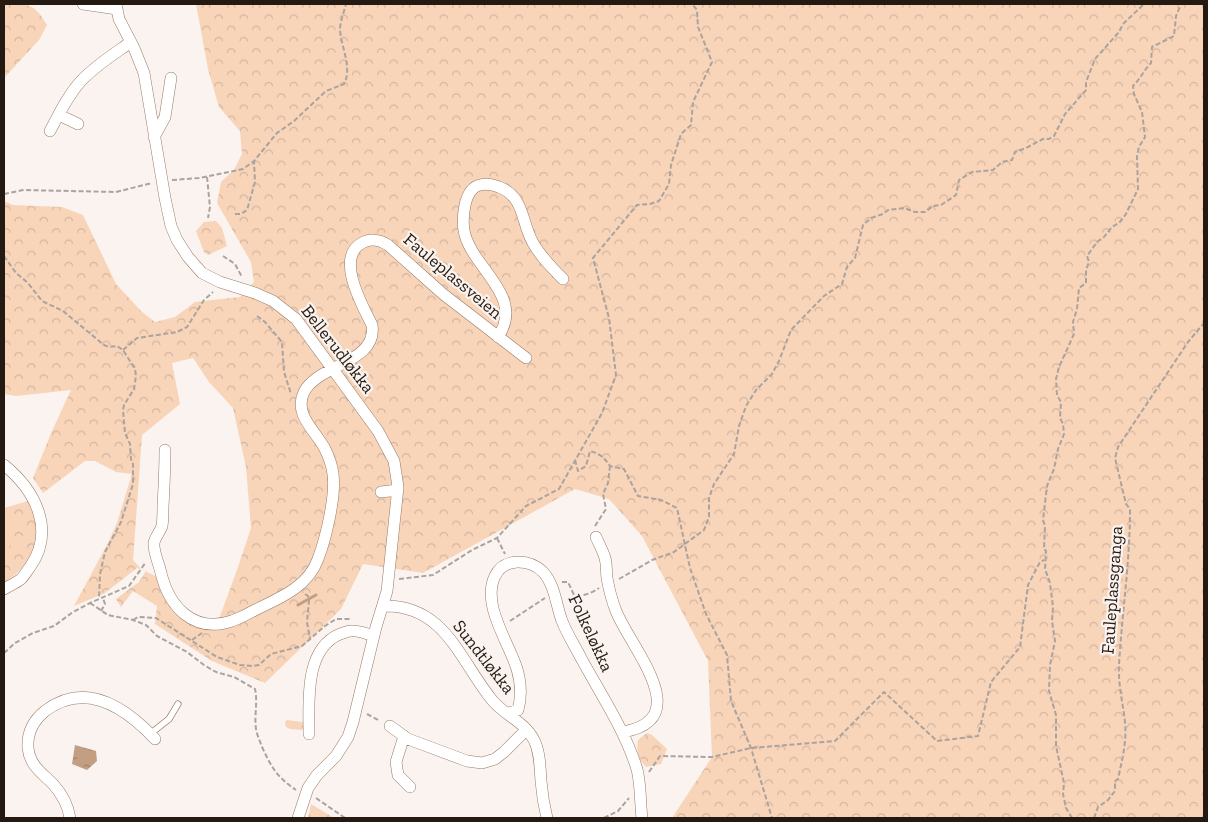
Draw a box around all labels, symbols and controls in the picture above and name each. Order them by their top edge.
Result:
street label: Fauleplassveien [399,228,507,324]
street label: Bellerudløkka [297,300,380,398]
street label: Fauleplassganga [1097,525,1127,655]
street label: Folkeløkka [564,591,619,675]
street label: Sundtløkka [448,616,520,699]

